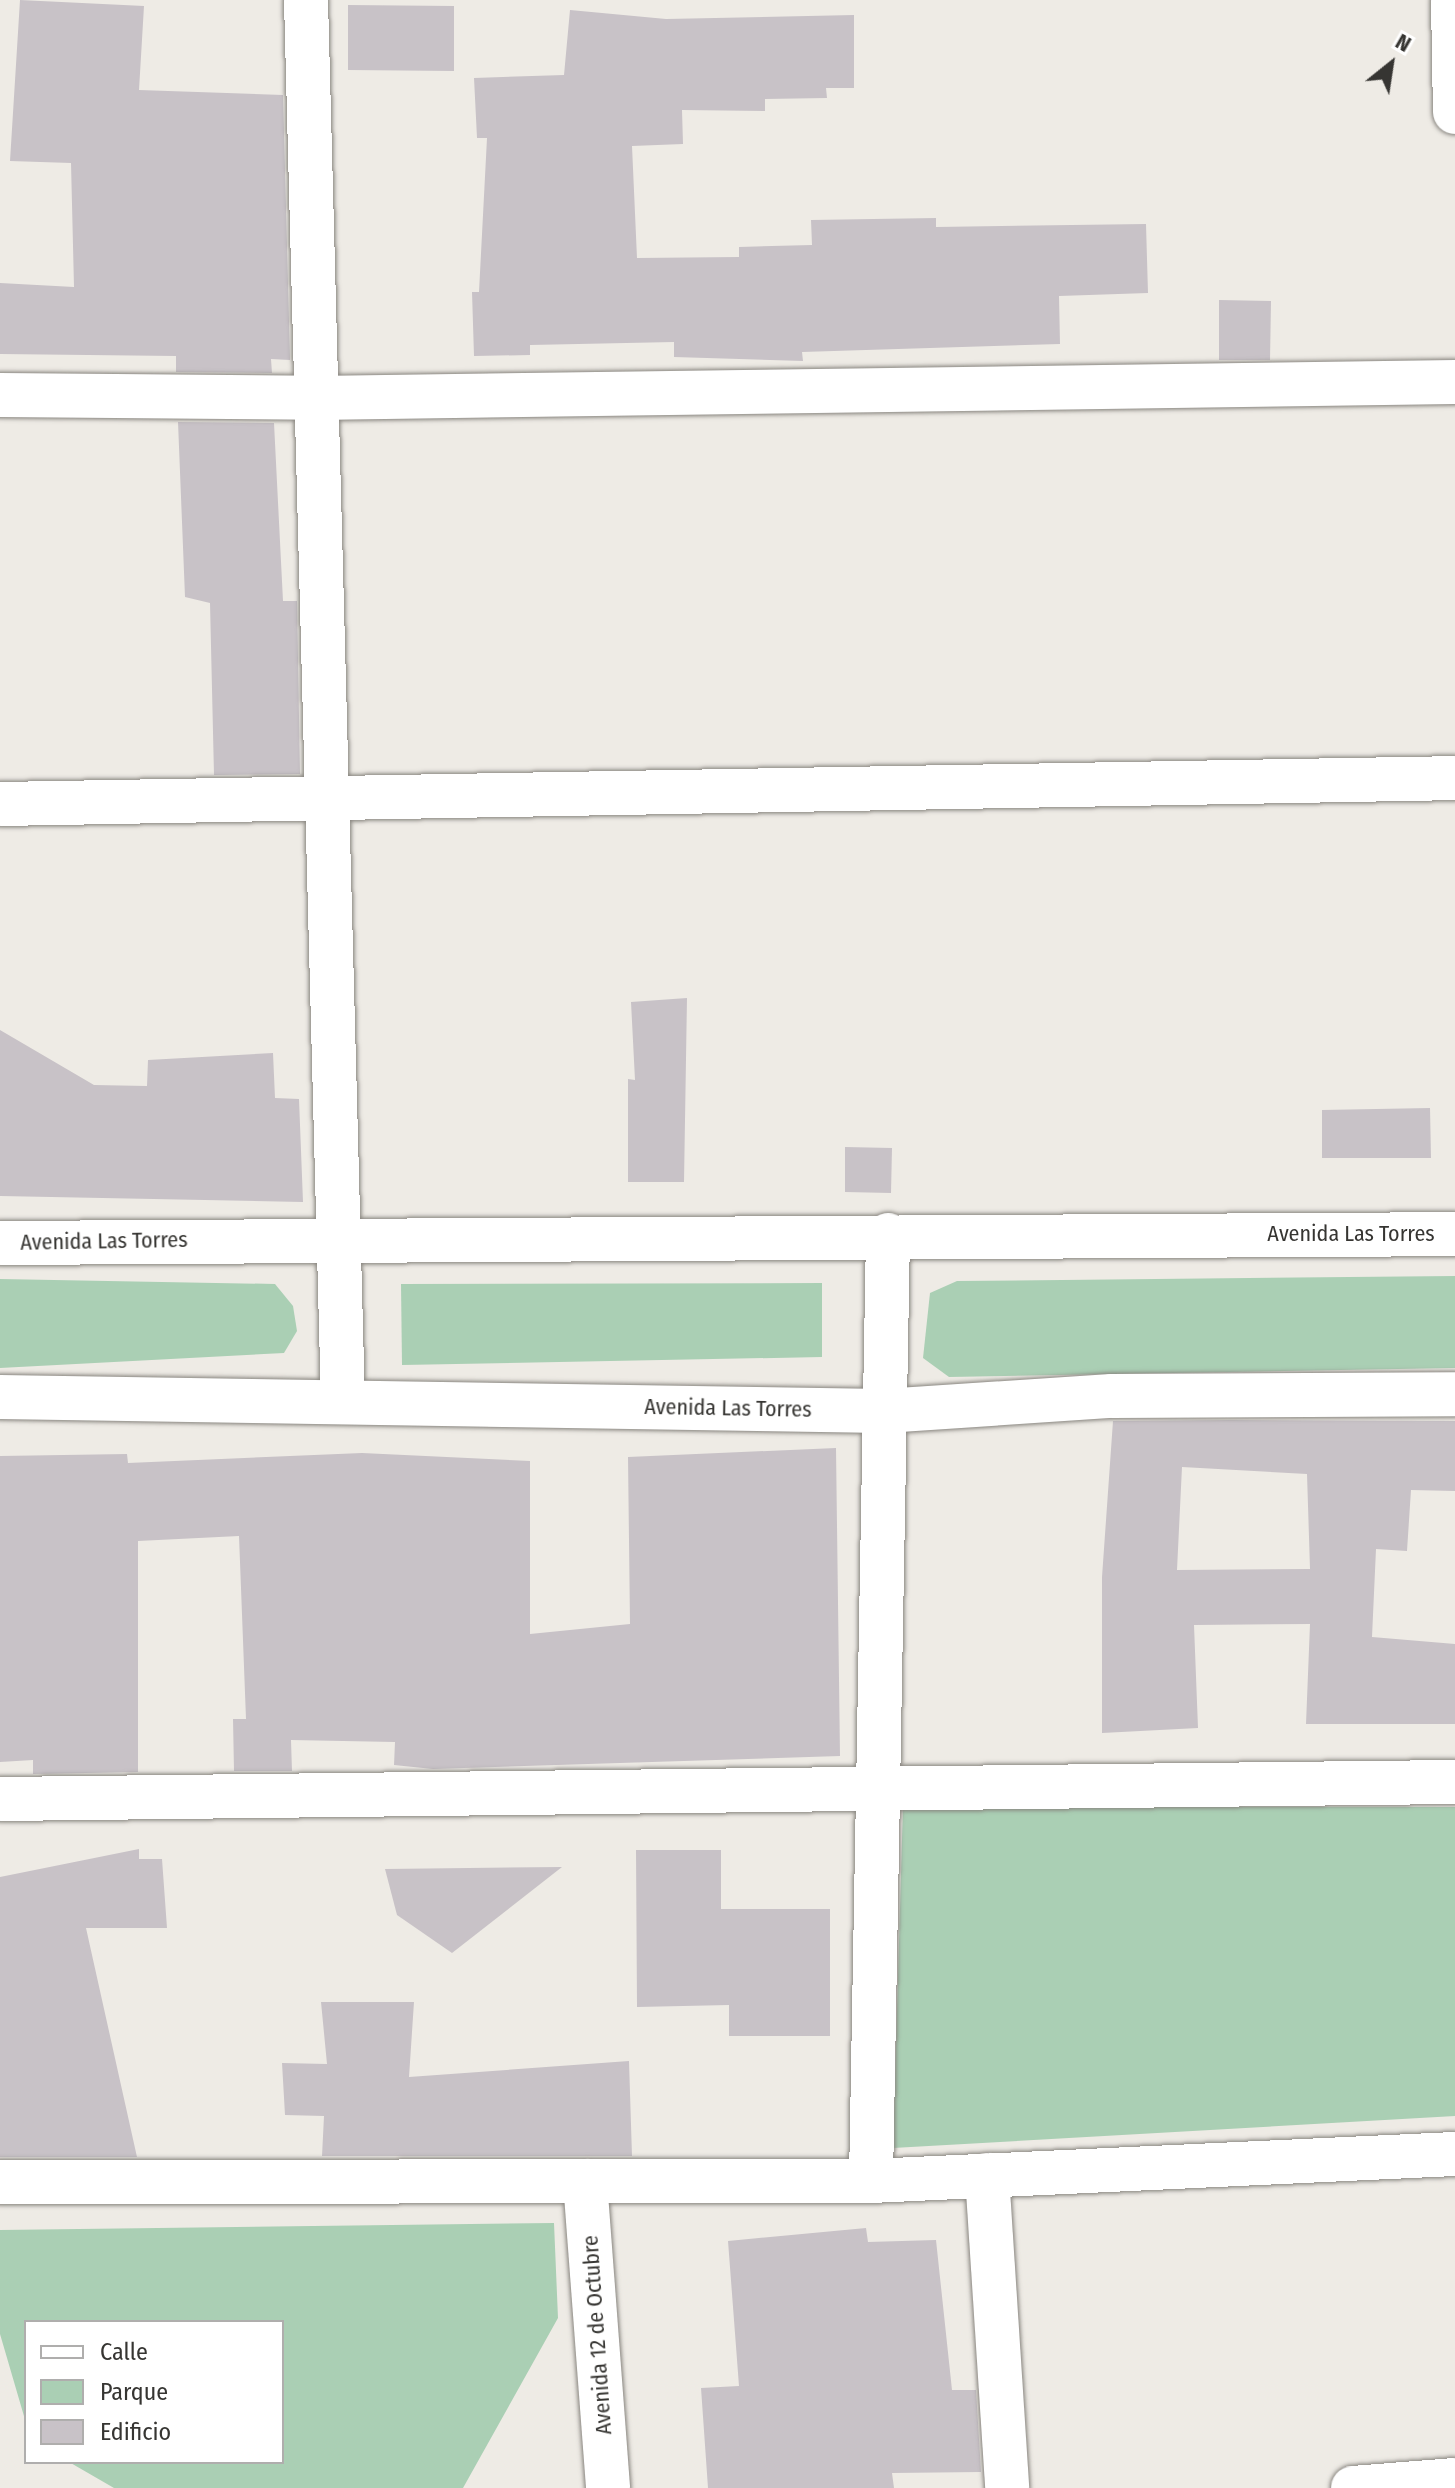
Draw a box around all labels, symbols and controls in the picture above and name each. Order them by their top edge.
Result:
north arrow [1351,24,1431,104]
text: N [1391,28,1416,58]
street label: Avenida Las Torres [1267,1221,1435,1247]
street label: Avenida Las Torres [20,1226,188,1256]
street label: Avenida Las Torres [644,1393,812,1423]
street label: Avenida 12 de Octubre [577,2234,617,2436]
legend [24,2320,284,2464]
text: Calle [100,2338,148,2366]
text: Parque [100,2378,168,2406]
text: Edificio [100,2418,171,2446]

